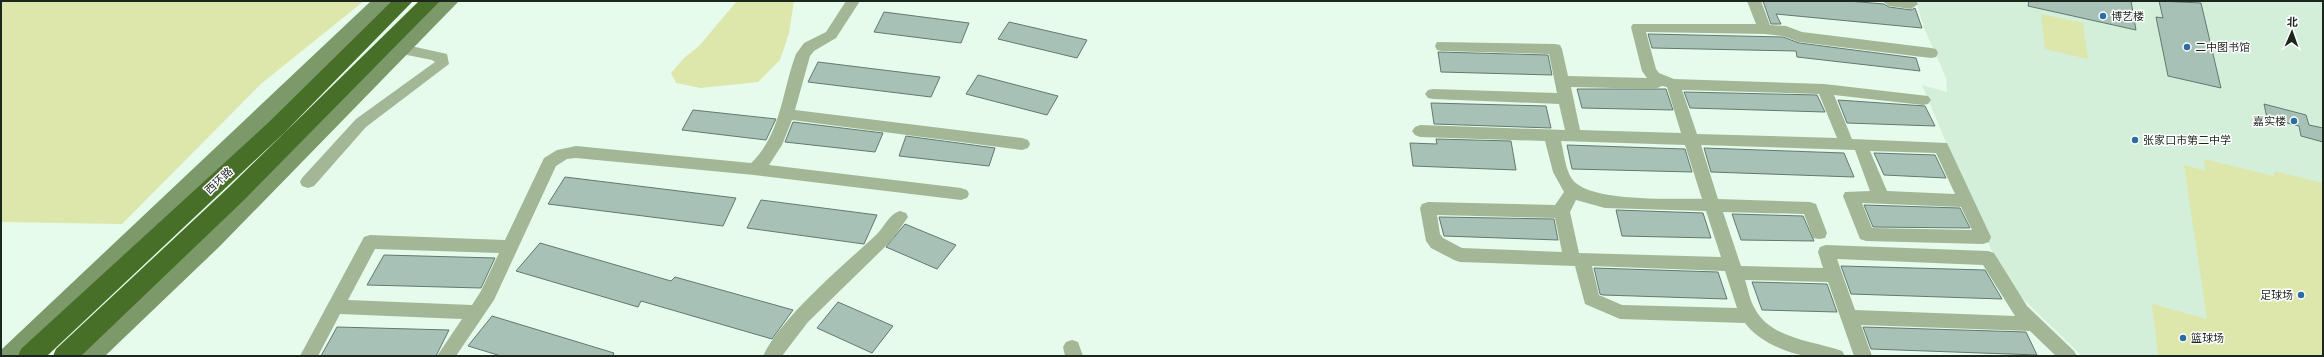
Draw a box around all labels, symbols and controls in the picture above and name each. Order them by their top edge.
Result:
place label: 博艺楼 [2111,10,2144,23]
marker: 博艺楼 [2098,11,2108,21]
north arrow [2272,12,2312,52]
text: 北 [2287,16,2298,29]
place label: 二中图书馆 [2195,41,2250,54]
marker: 二中图书馆 [2182,42,2192,52]
place label: 嘉实楼 [2253,115,2286,128]
marker: 嘉实楼 [2289,116,2299,126]
place label: 张家口市第二中学 [2143,134,2231,147]
marker: 张家口市第二中学 [2130,135,2140,145]
street label: 西环路 [202,165,236,197]
place label: 足球场 [2260,289,2293,302]
marker: 足球场 [2296,290,2306,300]
place label: 篮球场 [2191,332,2224,345]
marker: 篮球场 [2178,333,2188,343]

